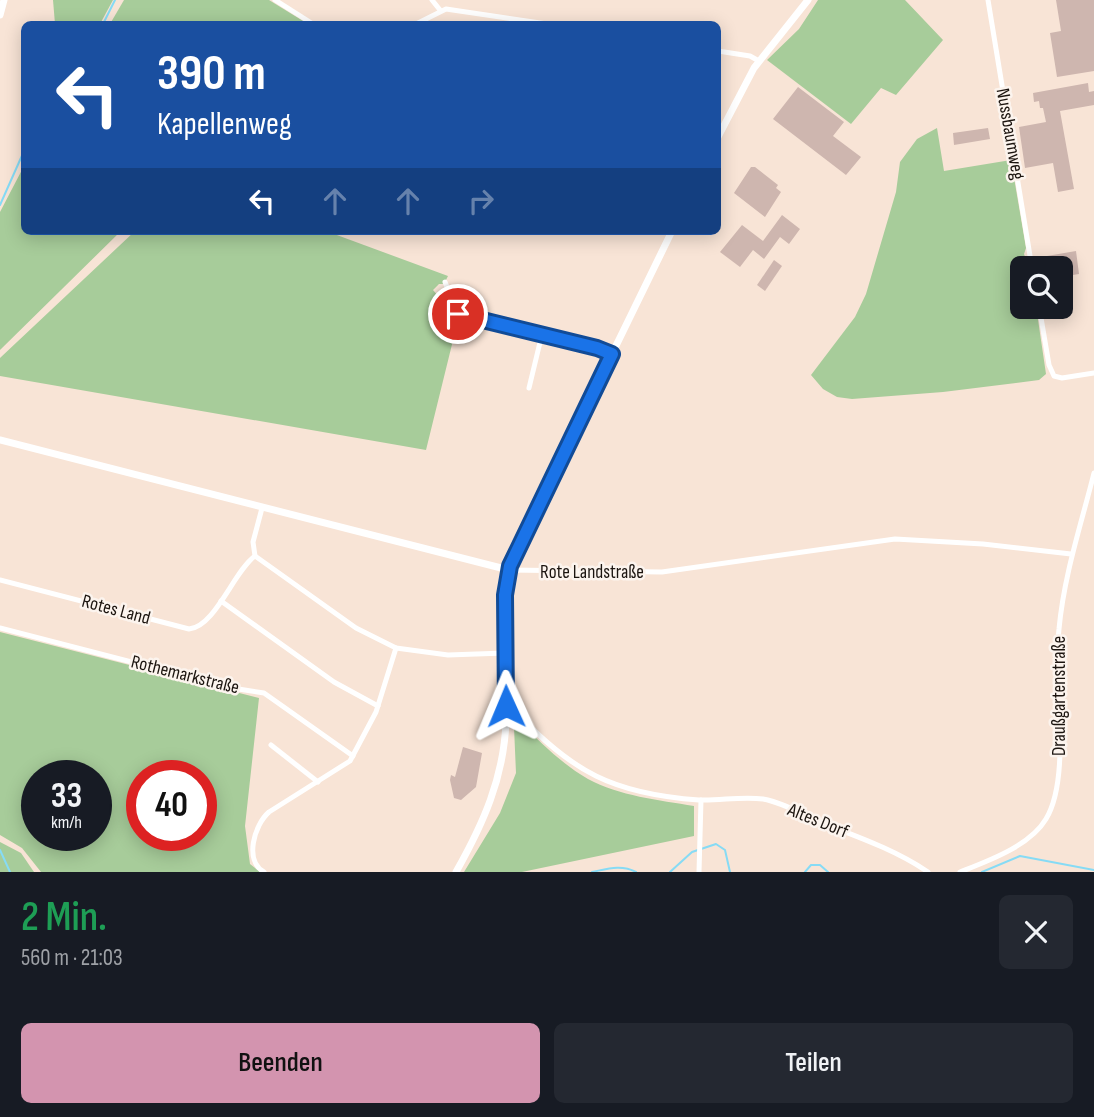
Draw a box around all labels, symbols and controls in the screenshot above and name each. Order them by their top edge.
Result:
text: 390 m [157,45,266,104]
icon: left [42,49,133,140]
street label: Nussbaumweg [991,87,1029,182]
text: Kapellenweg [157,105,292,144]
icon: left [243,182,281,220]
icon: ahead [316,182,354,220]
icon: ahead [389,182,427,220]
icon: right [462,182,500,220]
map controls [1010,256,1073,319]
button: search [1010,256,1073,319]
pin [428,284,488,344]
icon: arrive [439,295,477,333]
street label: Rote Landstraße [540,561,644,584]
street label: Rotes Land [79,590,153,630]
street label: Draußgartenstraße [1048,636,1071,756]
street label: Rothemarkstraße [129,650,241,700]
position arrow [469,669,543,743]
speed limit sign: 40 [126,760,217,851]
text: 33 [51,775,82,818]
street label: Altes Dorf [783,798,852,844]
text: km/h [51,812,82,833]
text: 2 Min. [21,892,107,943]
button: close [999,895,1073,969]
text: 560 m · 21:03 [21,944,123,972]
button: Beenden [21,1023,540,1103]
button: Teilen [554,1023,1073,1103]

